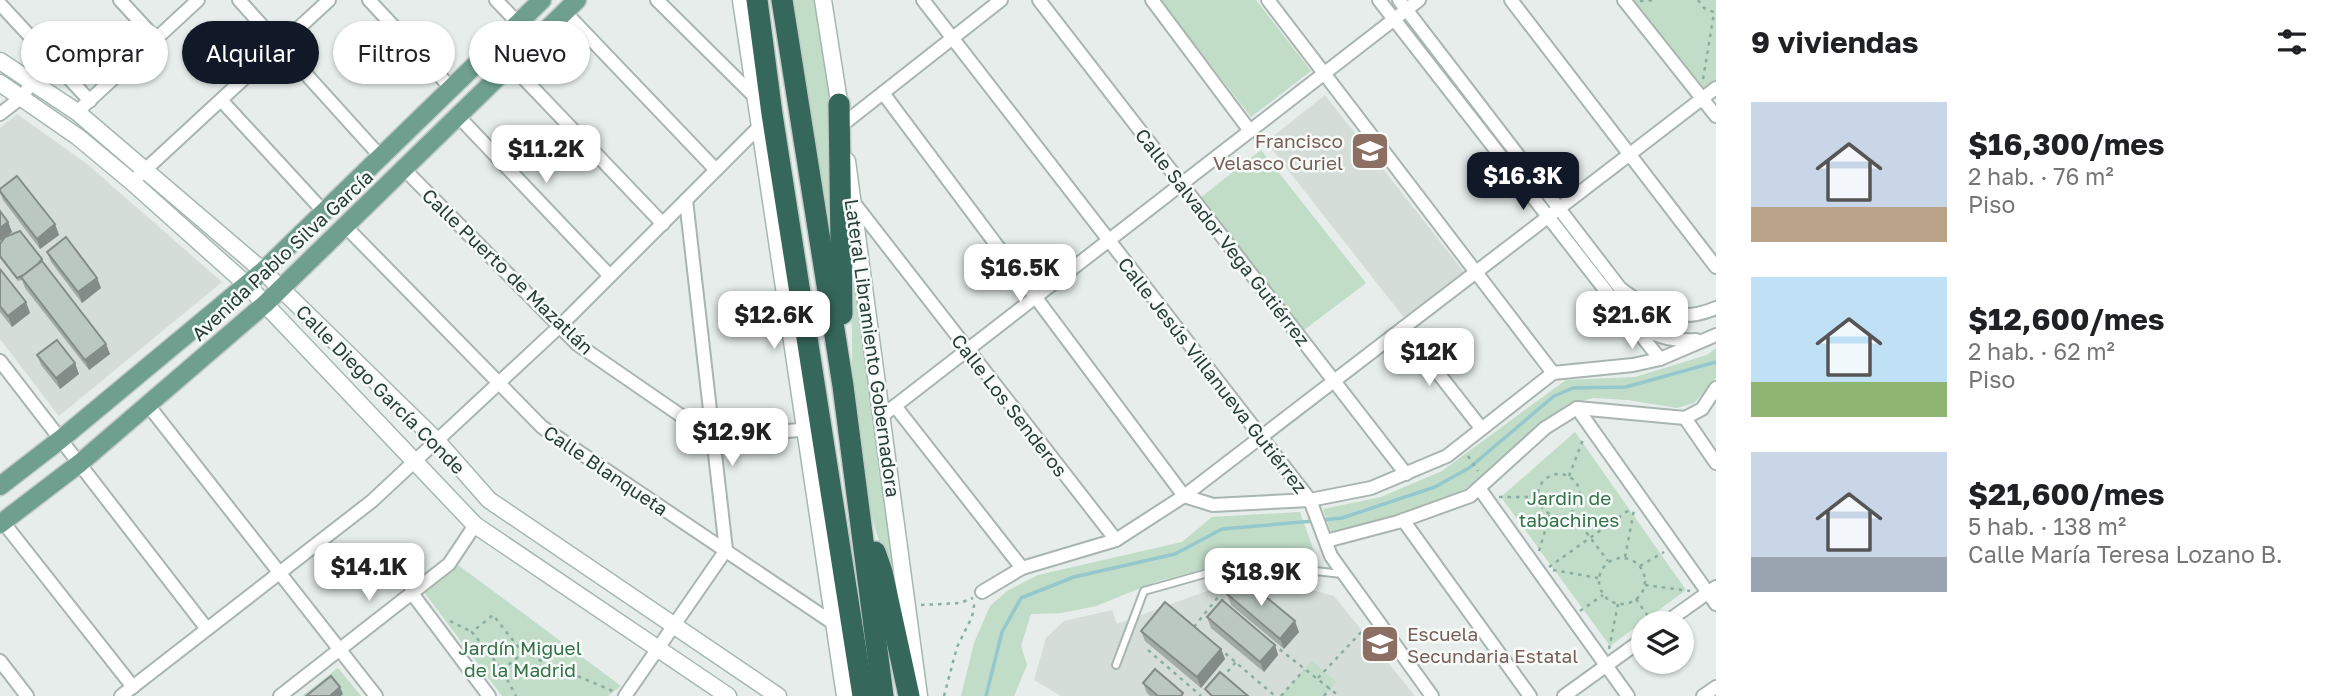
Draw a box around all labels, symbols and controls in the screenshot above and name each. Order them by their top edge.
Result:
chip: Comprar [21,21,168,84]
chip: Alquilar [182,21,319,84]
chip: Filtros [333,21,455,84]
chip: Nuevo [469,21,590,84]
icon: filters [2273,23,2311,61]
text: 9 viviendas [1751,24,1919,60]
street label: Calle Salvador Vega Gutiérrez [1131,124,1315,350]
pin: $11.2K [489,125,603,185]
text: $16,300/mes [1968,126,2165,162]
place label: Francisco Velasco Curiel [1213,129,1343,174]
school or university icon: Francisco Velasco Curiel [1349,130,1391,172]
icon: home [1807,130,1891,214]
text: $11.2K [507,134,585,162]
pin: $16.3K [1466,152,1580,212]
text: $16.3K [1483,161,1563,189]
text: 2 hab. · 76 m² [1968,162,2114,190]
street label: Avenida Pablo Silva García [187,165,377,345]
street label: Calle Puerto de Mazatlán [418,183,598,359]
text: Piso [1968,190,2015,218]
street label: Lateral Libramiento Gobernadora [841,197,905,499]
pin: $16.5K [963,244,1077,304]
street label: Calle Jesús Villanueva Gutiérrez [1114,252,1312,498]
text: $16.5K [980,253,1060,281]
pin: $12.6K [717,292,831,351]
pin: $21.6K [1575,292,1689,351]
street label: Calle Diego García Conde [292,300,470,478]
text: $12.6K [734,300,814,328]
text: $21.6K [1592,300,1672,328]
text: $12,600/mes [1968,301,2165,337]
icon: home [1807,305,1891,389]
pin: $12K [1388,328,1470,388]
street label: Calle Los Senderos [947,329,1073,481]
text: $12K [1400,337,1458,365]
text: 2 hab. · 62 m² [1968,337,2115,365]
text: Piso [1968,365,2015,393]
pin: $12.9K [675,408,789,468]
text: $12.9K [692,417,772,445]
street label: Calle Blanqueta [539,420,673,520]
text: $21,600/mes [1968,476,2165,512]
icon: home [1807,480,1891,564]
park label: Jardin de tabachines [1519,486,1619,531]
text: 5 hab. · 138 m² [1968,512,2126,540]
text: Calle María Teresa Lozano B. [1968,540,2283,568]
pin: $14.1K [312,544,426,603]
pin: $18.9K [1204,548,1318,608]
text: $14.1K [330,552,408,580]
text: $18.9K [1221,557,1301,585]
map controls [1631,611,1694,674]
button: layers [1631,611,1694,674]
place label: Escuela Secundaria Estatal [1407,622,1578,667]
school or university icon: Escuela Secundaria Estatal [1359,623,1401,665]
park label: Jardín Miguel de la Madrid [458,636,582,681]

